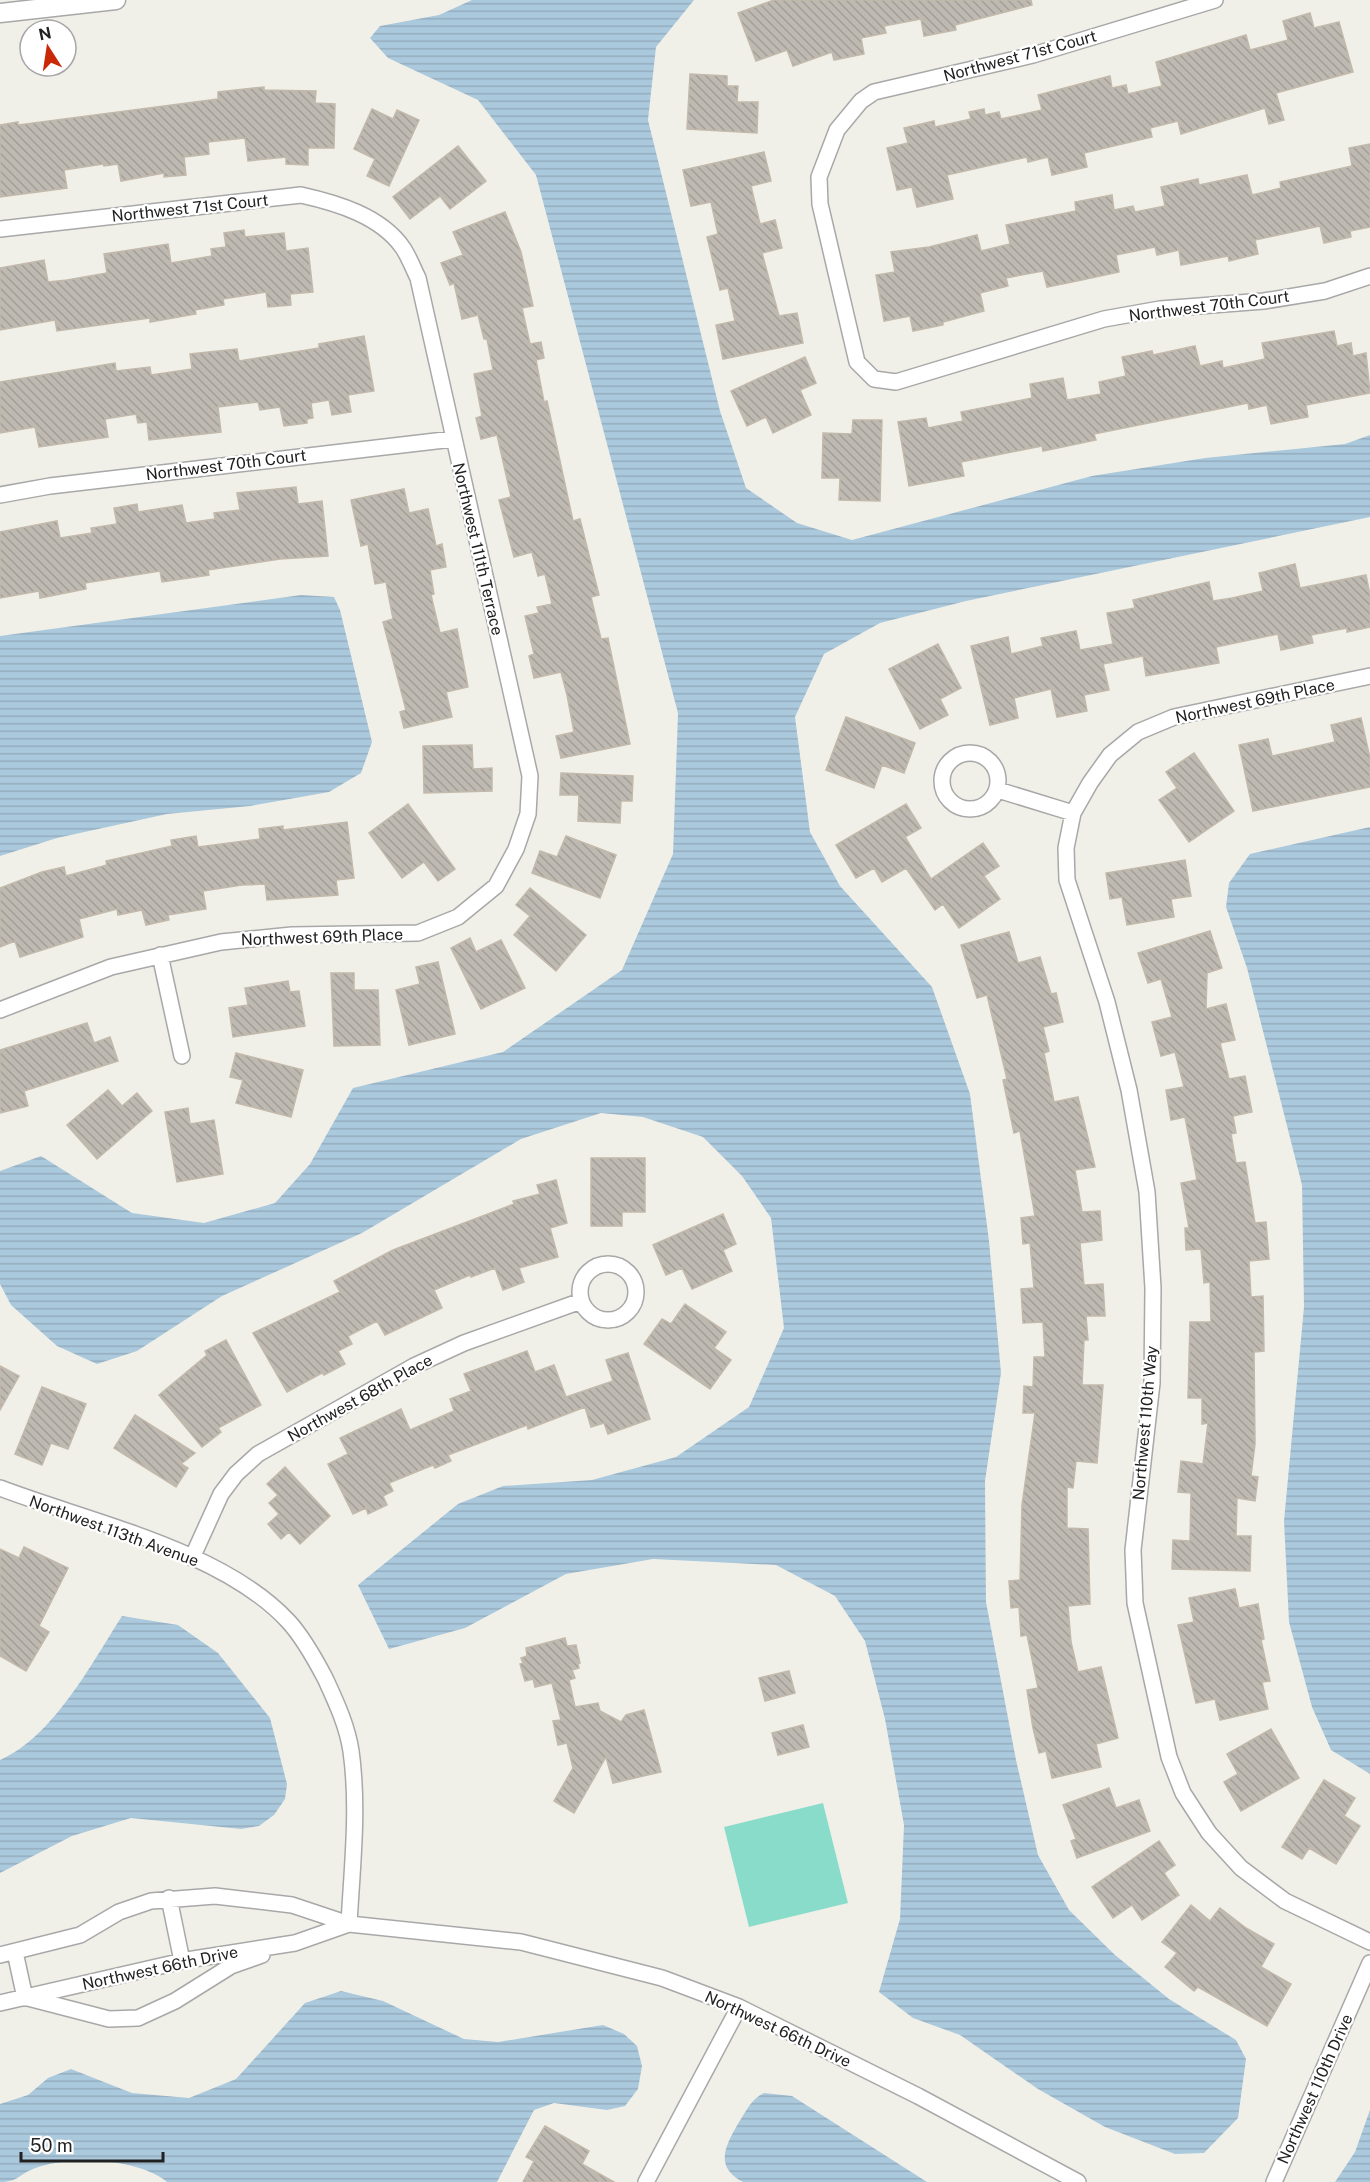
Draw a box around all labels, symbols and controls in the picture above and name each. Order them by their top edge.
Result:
north arrow [18,18,78,78]
text: N [37,23,53,44]
street label: Northwest 71st Court [941,26,1099,86]
street label: Northwest 71st Court [111,190,269,226]
street label: Northwest 70th Court [1128,287,1290,325]
street label: Northwest 70th Court [145,446,307,484]
street label: Northwest 111th Terrace [449,461,507,637]
street label: Northwest 69th Place [1174,675,1336,727]
street label: Northwest 69th Place [241,925,403,949]
street label: Northwest 110th Way [1129,1345,1161,1501]
street label: Northwest 68th Place [284,1350,436,1446]
street label: Northwest 113th Avenue [27,1491,201,1571]
street label: Northwest 66th Drive [80,1942,240,1994]
street label: Northwest 66th Drive [702,1987,854,2071]
street label: Northwest 110th Drive [1273,2011,1357,2167]
scale bar [21,2125,164,2163]
text: 50 m [30,2135,73,2156]

